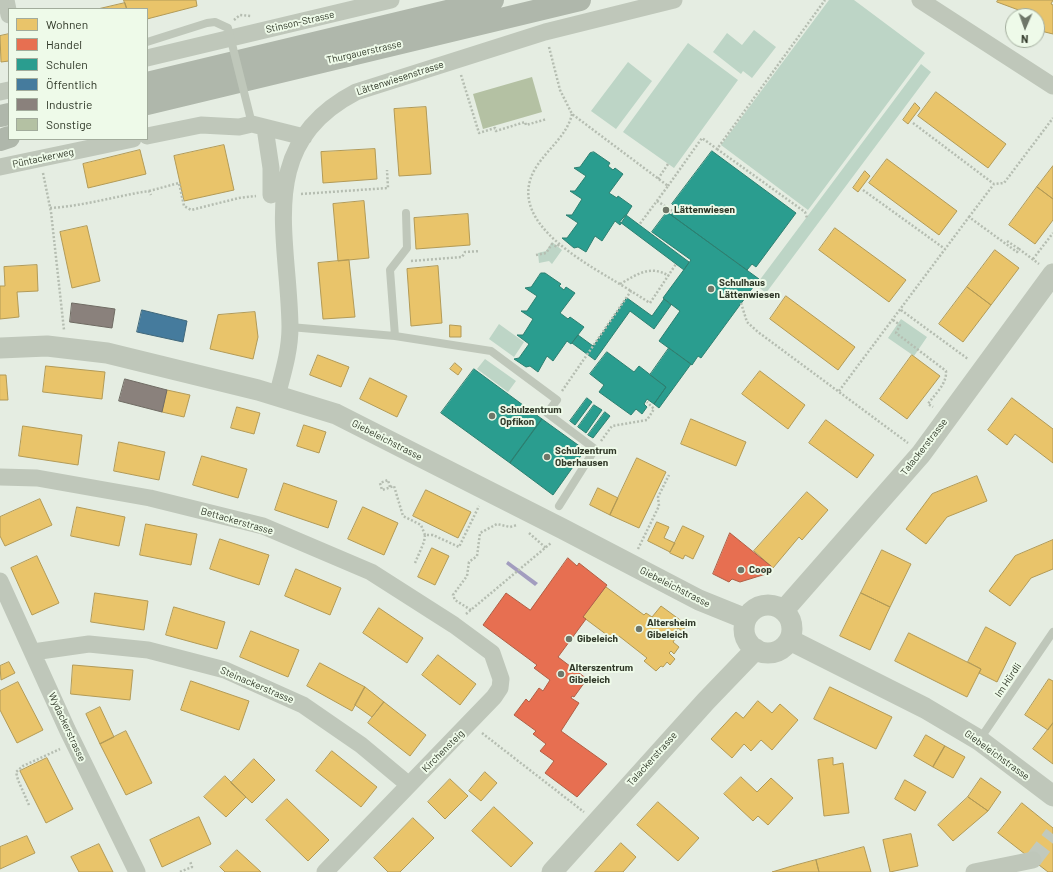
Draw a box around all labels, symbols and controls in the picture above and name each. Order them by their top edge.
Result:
legend [8,8,148,140]
street label: Stinson-Strasse [265,8,335,36]
north arrow [1005,8,1045,48]
text: Wohnen [46,17,88,31]
text: N [1021,33,1028,46]
text: Handel [46,37,82,51]
street label: Thurgauerstrasse [325,38,403,66]
text: Schulen [46,57,88,71]
street label: Lättenwiesenstrasse [355,58,445,98]
text: Öffentlich [46,77,97,91]
text: Industrie [46,97,92,111]
text: Sonstige [46,117,92,131]
street label: Püntackerweg [11,146,75,170]
place label: Lättenwiesen [674,204,735,216]
marker: Lättenwiesen [661,205,671,215]
place label: Schulhaus Lättenwiesen [719,277,780,300]
marker: Schulhaus Lättenwiesen [706,284,716,294]
place label: Schulzentrum Opfikon [500,404,562,428]
marker: Schulzentrum Opfikon [487,411,497,421]
street label: Talackerstrasse [898,416,950,478]
street label: Giebeleichstrasse [350,417,424,463]
place label: Schulzentrum Oberhausen [555,445,617,468]
marker: Schulzentrum Oberhausen [542,452,552,462]
street label: Bettackerstrasse [199,505,275,537]
street label: Giebeleichstrasse [638,564,712,610]
place label: Coop [749,564,772,576]
marker: Coop [736,565,746,575]
place label: Altersheim Gibeleich [647,617,696,640]
marker: Altersheim Gibeleich [634,624,644,634]
place label: Gibeleich [577,633,618,645]
marker: Gibeleich [564,634,574,644]
street label: Im Hürdli [992,661,1024,699]
place label: Alterszentrum Gibeleich [569,662,633,686]
street label: Steinackerstrasse [218,664,296,706]
marker: Alterszentrum Gibeleich [556,669,566,679]
street label: Wydackerstrasse [46,691,88,763]
street label: Kirchensteig [419,727,467,775]
street label: Giebeleichstrasse [962,727,1032,783]
street label: Talackerstrasse [624,729,680,789]

